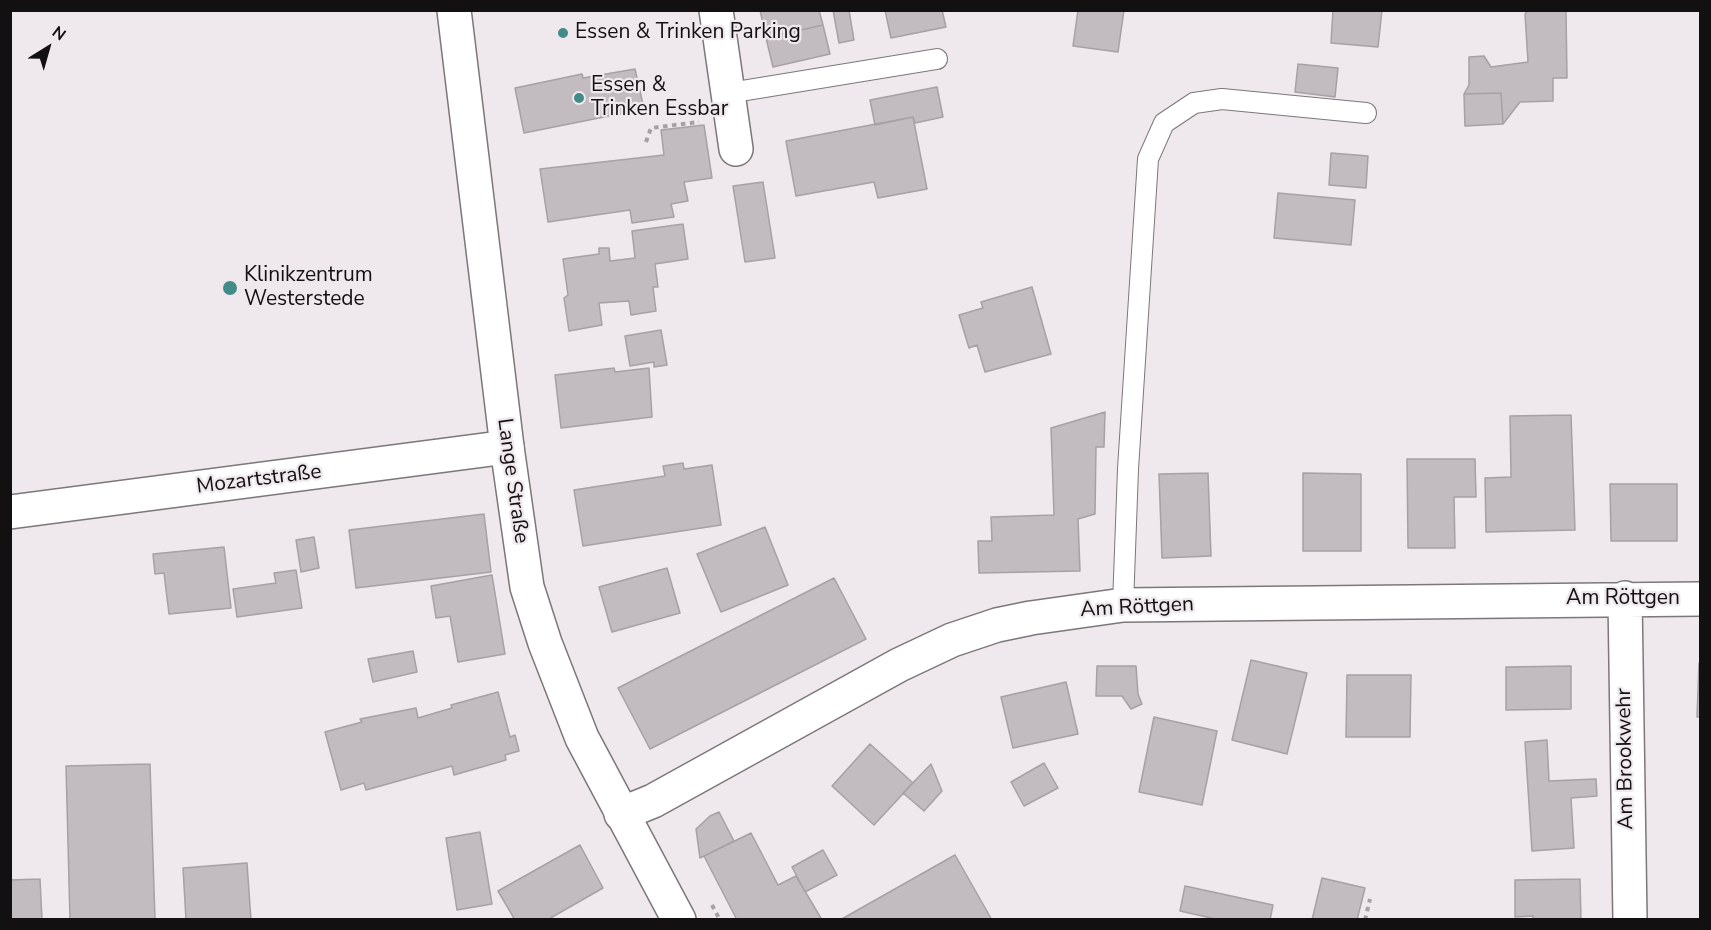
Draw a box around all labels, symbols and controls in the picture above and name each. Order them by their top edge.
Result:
north arrow [18,18,78,78]
place label: Essen & Trinken Parking [575,20,801,46]
text: N [47,21,70,46]
marker: Essen & Trinken Parking [556,26,570,40]
place label: Essen & Trinken Essbar [591,73,728,123]
marker: Essen & Trinken Essbar [572,91,586,105]
place label: Klinikzentrum Westerstede [244,263,373,313]
marker: Klinikzentrum Westerstede [221,279,239,297]
street label: Lange Straße [491,417,533,545]
street label: Mozartstraße [195,460,323,500]
street label: Am Röttgen [1566,586,1680,612]
street label: Am Röttgen [1080,592,1194,624]
street label: Am Brookwehr [1612,688,1640,830]

